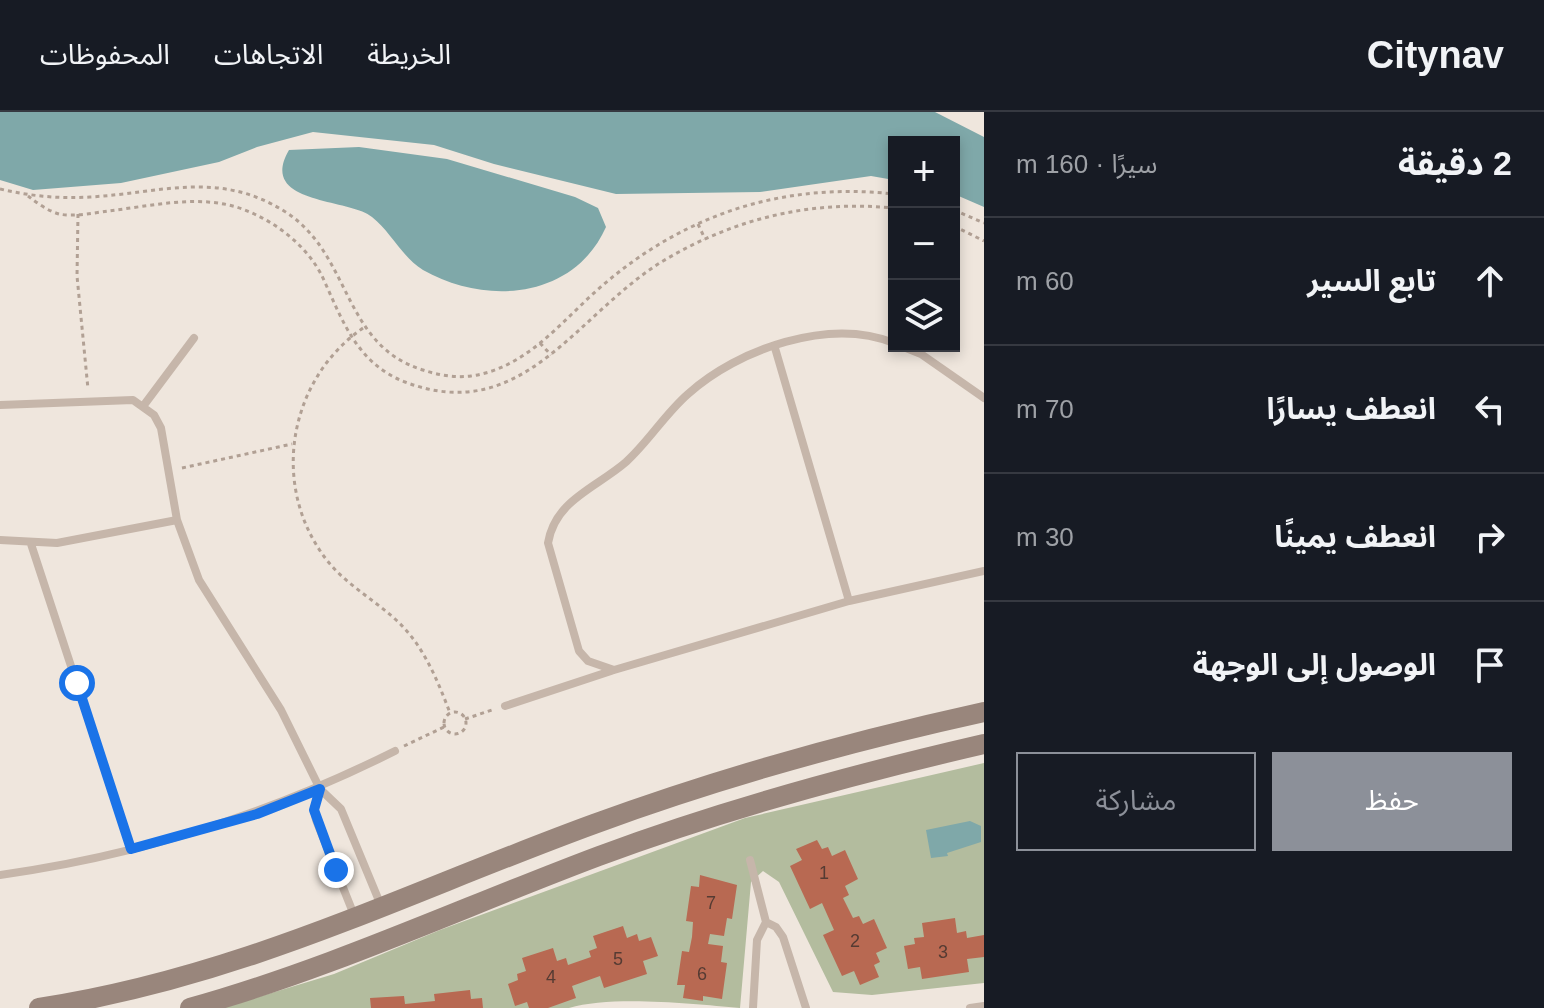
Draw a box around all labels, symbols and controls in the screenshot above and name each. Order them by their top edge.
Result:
text: Citynav [1367,34,1504,76]
text: المحفوظات [40,39,170,70]
text: الاتجاهات [214,39,323,70]
text: الخريطة [367,39,451,70]
map controls [888,136,960,352]
button: + [888,136,960,208]
text: 2 دقيقة [1398,144,1512,182]
text: سيرًا · 160 m [1016,149,1157,179]
button: − [888,208,960,280]
icon: ahead [1468,259,1512,303]
text: تابع السير [1307,264,1436,297]
text: 60 m [1016,266,1074,296]
button: layers [888,280,960,352]
icon: left [1468,387,1512,431]
text: انعطف يسارًا [1267,392,1436,425]
text: 70 m [1016,394,1074,424]
icon: right [1468,515,1512,559]
text: انعطف يمينًا [1274,520,1436,553]
text: 30 m [1016,522,1074,552]
icon: arrive [1468,643,1512,687]
text: الوصول إلى الوجهة [1193,648,1436,681]
route start [59,665,95,701]
button: مشاركة [1016,752,1256,851]
button: حفظ [1272,752,1512,851]
route end [318,852,354,888]
house number: 1 [819,863,829,883]
house number: 7 [706,893,716,913]
house number: 2 [850,931,860,951]
house number: 3 [938,942,948,962]
house number: 5 [613,949,623,969]
house number: 6 [697,964,707,984]
house number: 4 [546,967,556,987]

